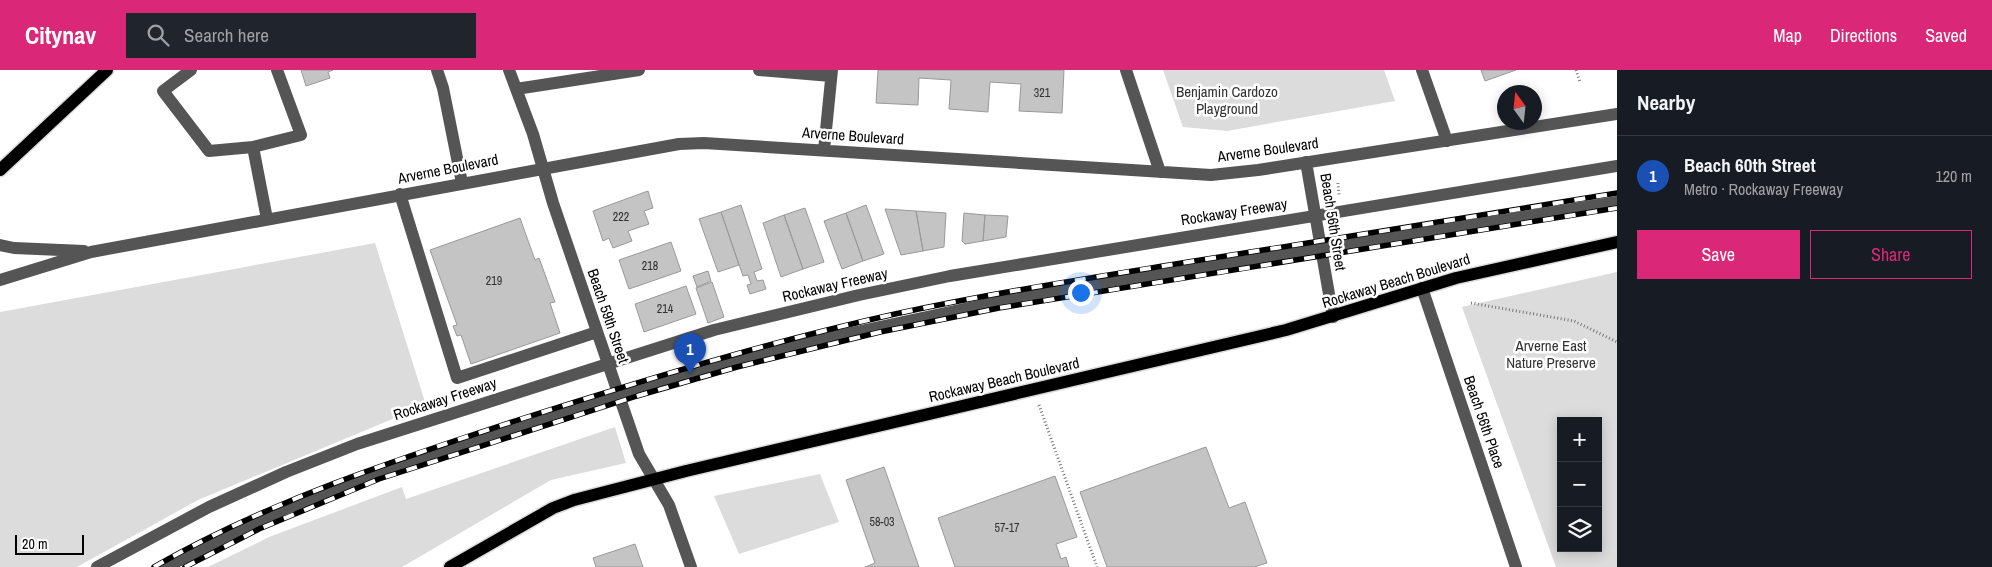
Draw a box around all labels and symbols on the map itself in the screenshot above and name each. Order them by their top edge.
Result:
park label: Benjamin Cardozo Playground [1176,81,1278,119]
house number: 321 [1034,85,1051,101]
north arrow [1497,85,1542,130]
street label: Arverne Boulevard [800,121,905,150]
street label: Arverne Boulevard [1215,132,1320,167]
street label: Arverne Boulevard [395,148,500,189]
street label: Beach 56th Street [1315,172,1352,273]
street label: Rockaway Freeway [1179,193,1289,230]
house number: 222 [613,209,629,225]
street label: Rockaway Beach Boulevard [1319,248,1472,313]
house number: 218 [642,258,658,274]
street label: Rockaway Freeway [780,262,890,307]
street label: Beach 59th Street [583,266,635,366]
house number: 219 [486,273,502,289]
your location [1068,280,1094,306]
house number: 214 [657,301,674,317]
pin: 1 [674,333,706,374]
park label: Arverne East Nature Preserve [1506,335,1596,373]
street label: Rockaway Beach Boulevard [927,352,1081,407]
street label: Rockaway Freeway [391,372,500,425]
street label: Beach 56th Place [1459,373,1510,471]
house number: 58-03 [869,514,895,530]
house number: 57-17 [994,520,1020,536]
scale bar [15,532,84,555]

